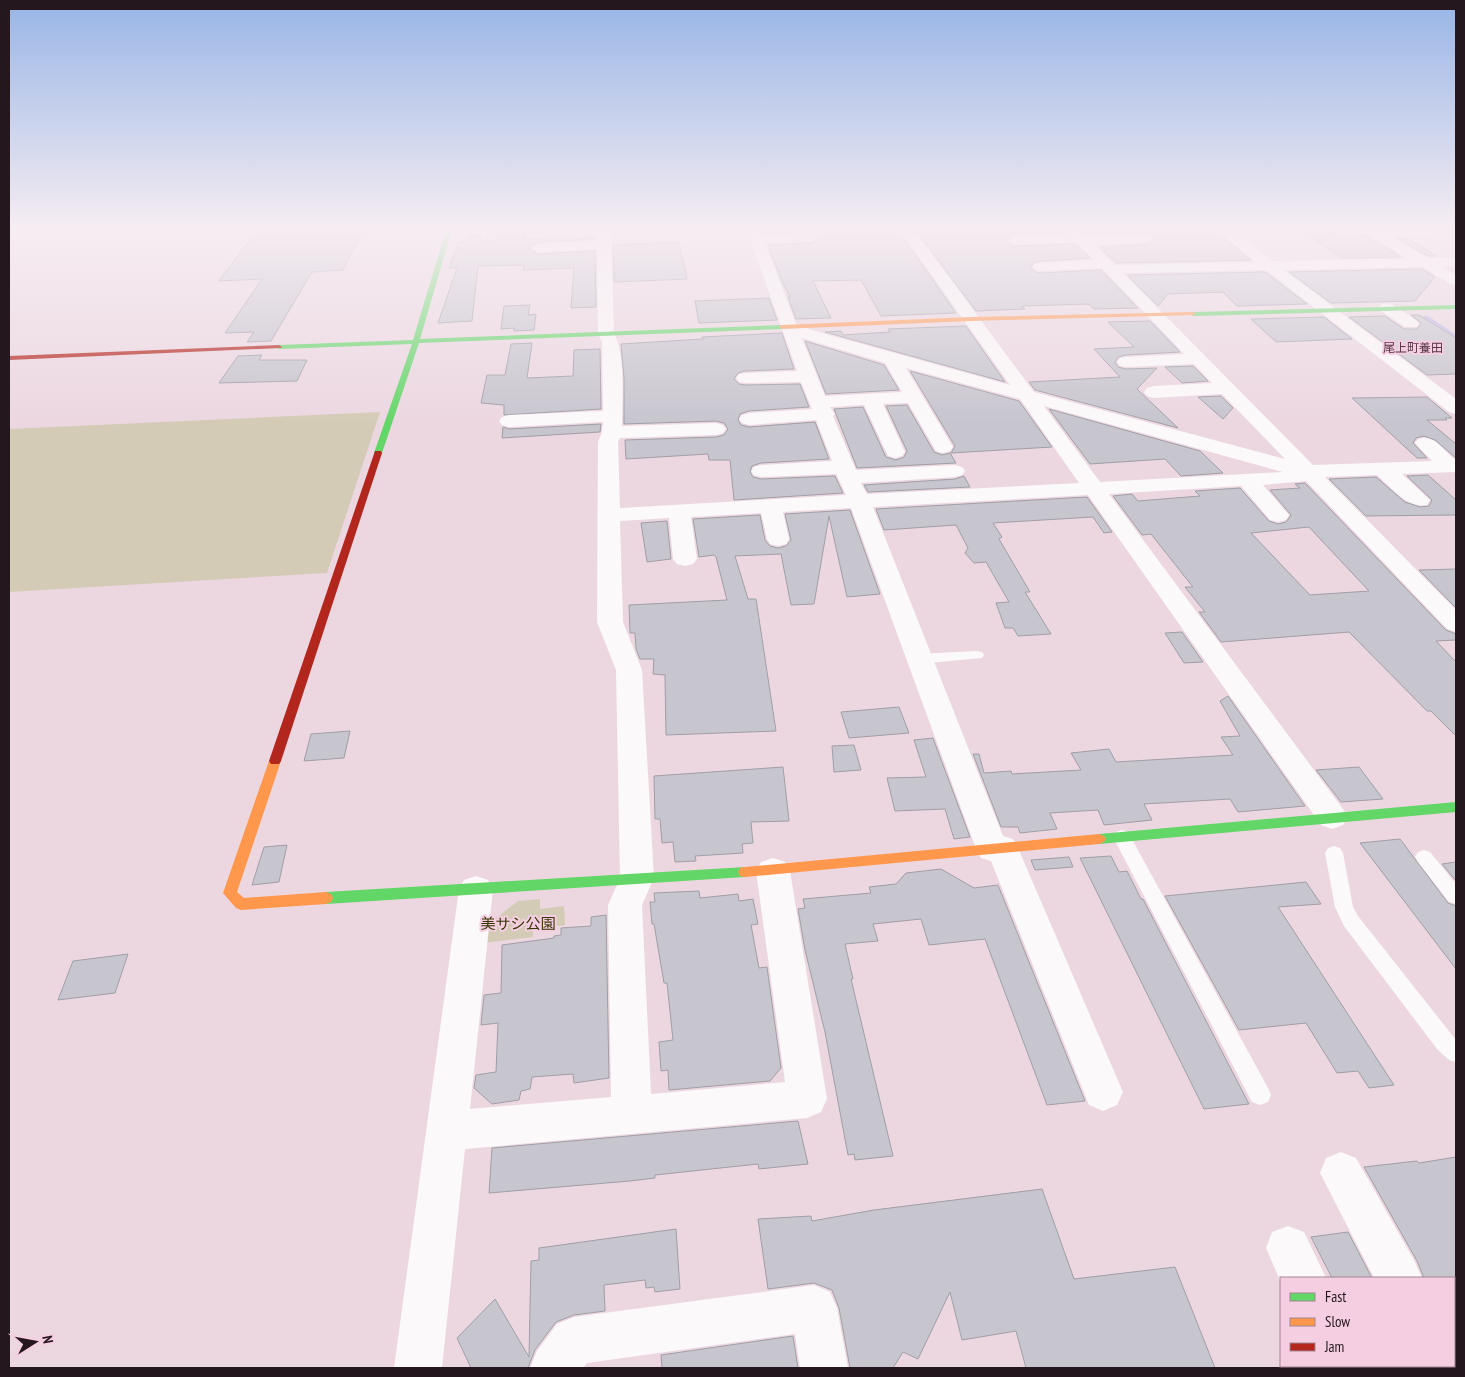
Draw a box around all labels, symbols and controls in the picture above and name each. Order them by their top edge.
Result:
district label: 尾上町養田 [1383,340,1443,355]
park label: 美サシ公園 [480,914,556,933]
legend [1280,1277,1455,1367]
text: Fast [1325,1287,1346,1306]
text: Slow [1325,1312,1350,1331]
north arrow [10,1317,60,1367]
text: N [38,1334,57,1345]
text: Jam [1324,1337,1344,1356]

